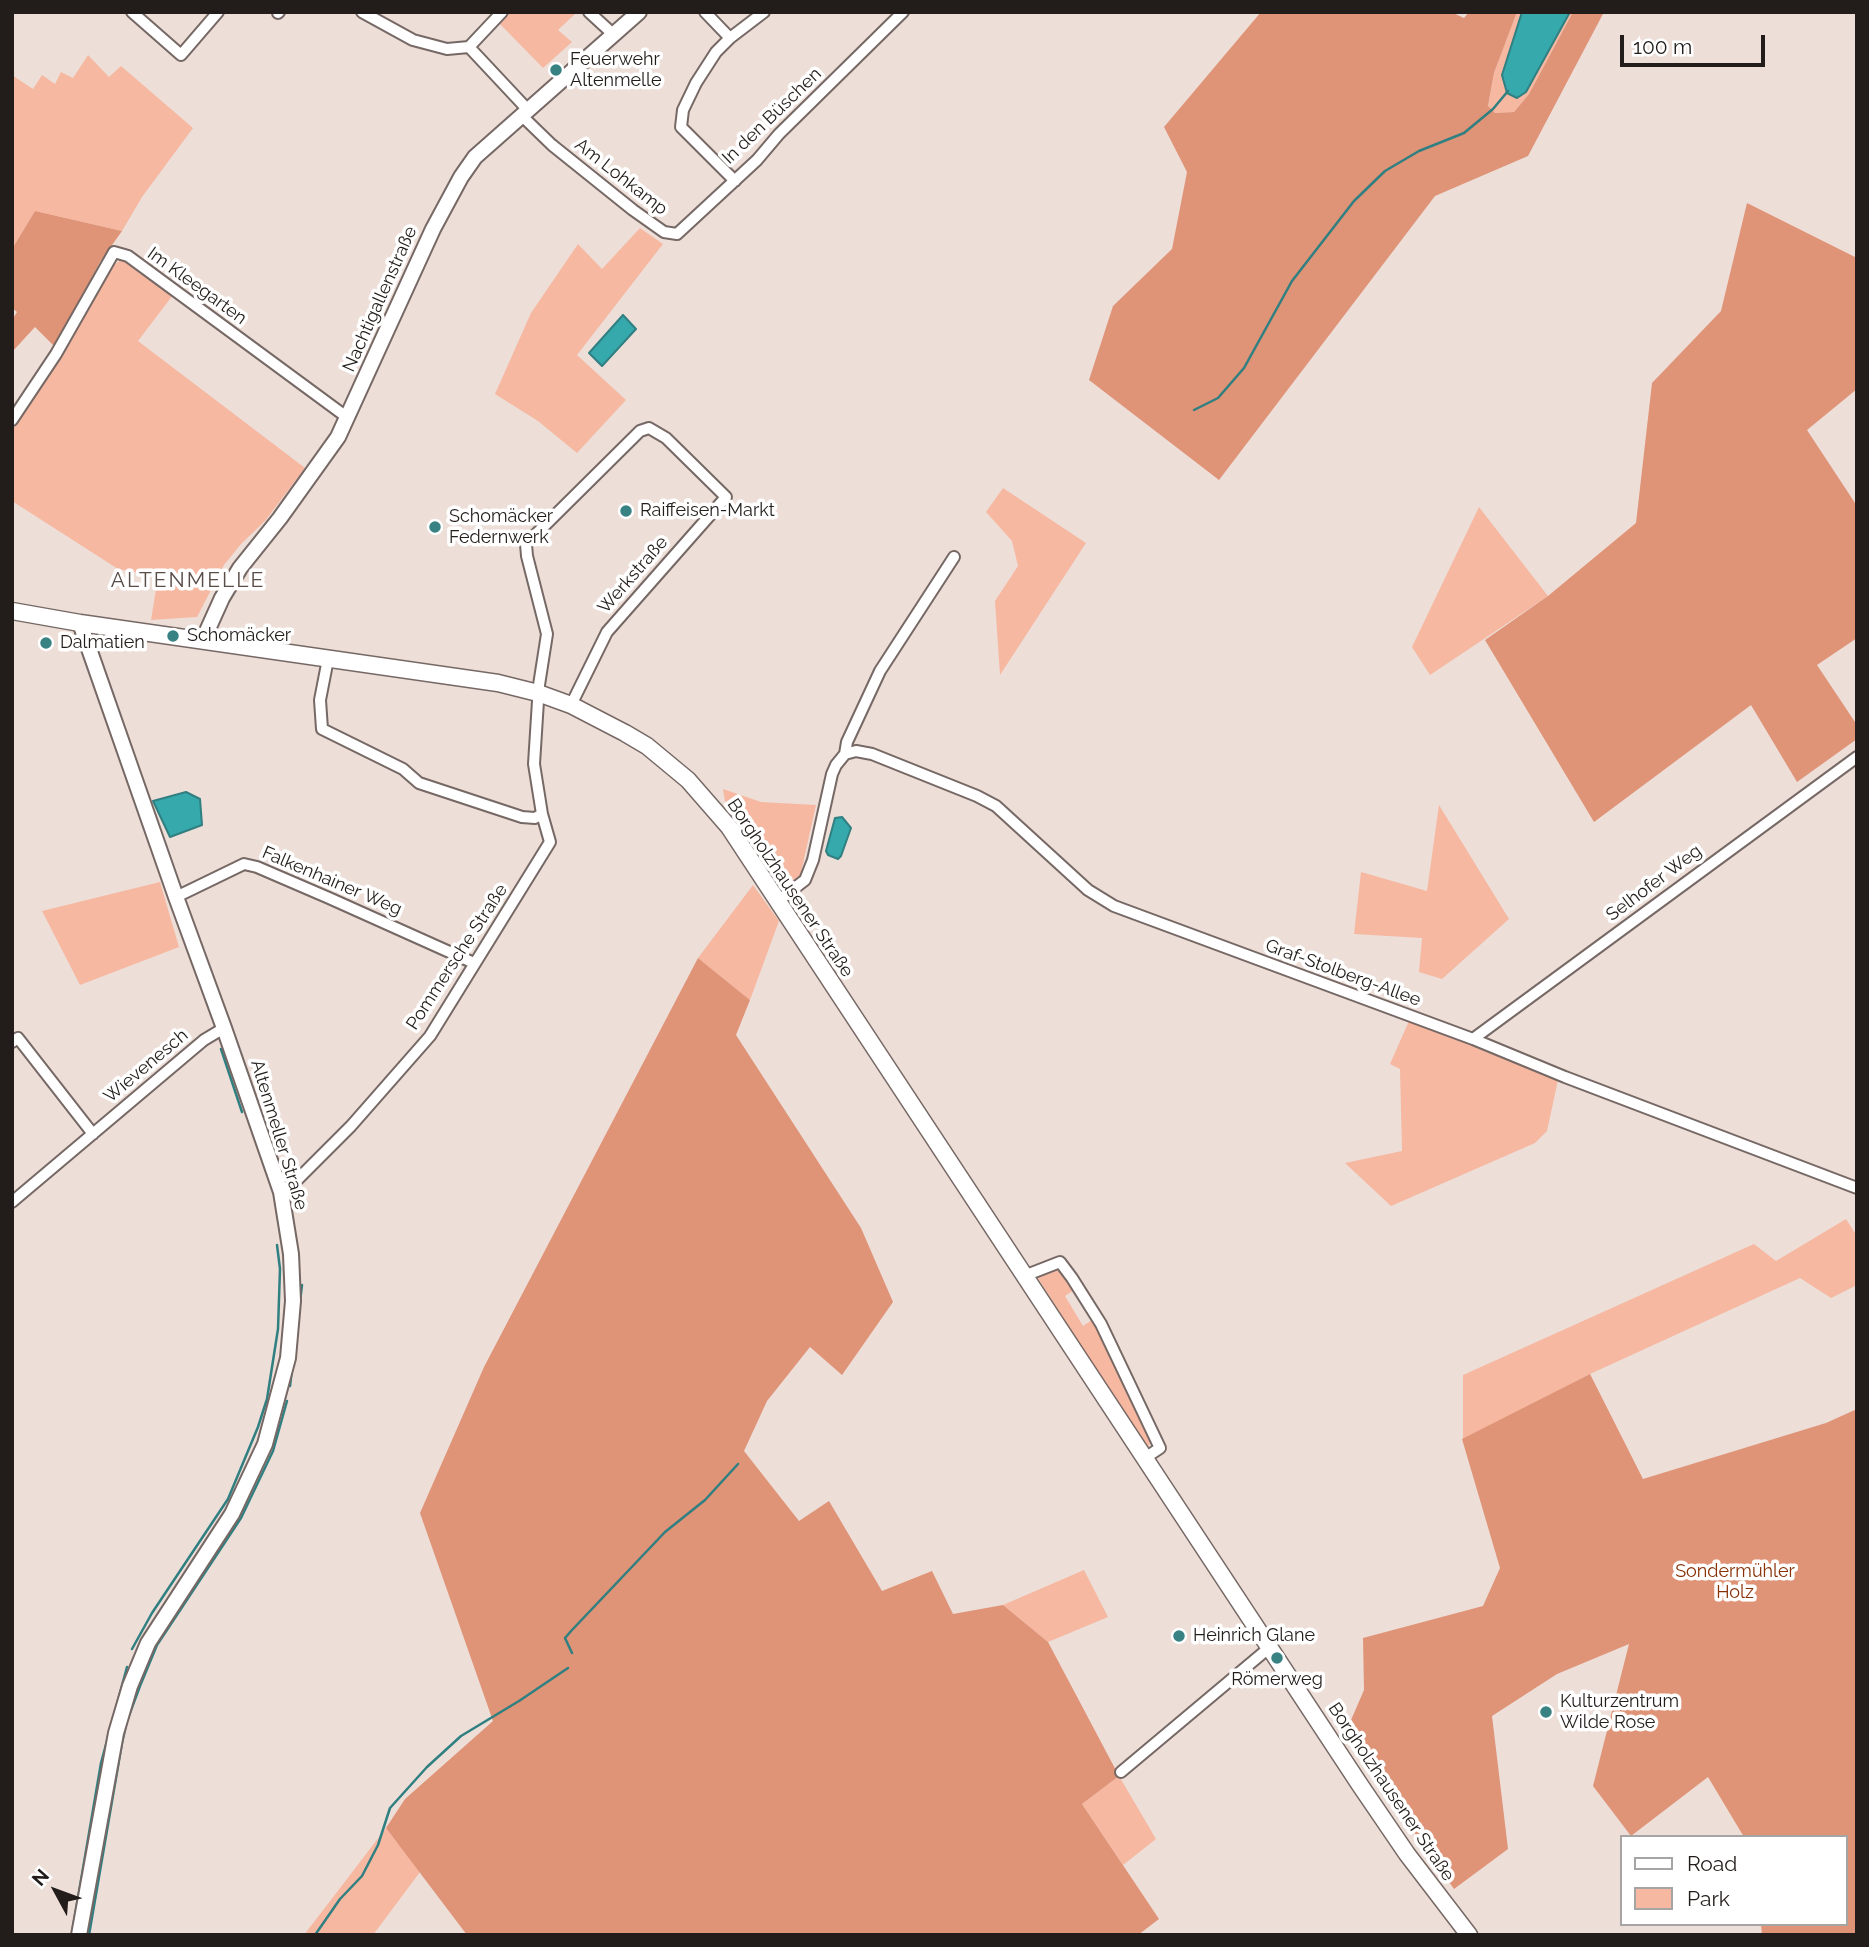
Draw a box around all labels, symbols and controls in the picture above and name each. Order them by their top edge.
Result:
scale bar [1624,21,1769,65]
text: 100 m [1633,34,1692,59]
place label: Feuerwehr Altenmelle [570,49,661,92]
marker: Feuerwehr Altenmelle [548,62,564,78]
street label: In den Büschen [718,63,826,169]
street label: Am Lohkamp [570,134,672,220]
street label: Nachtigallenstraße [338,223,422,375]
street label: Im Kleegarten [143,243,251,329]
place label: Raiffeisen-Markt [640,500,775,522]
marker: Raiffeisen-Markt [618,503,634,519]
place label: Schomäcker Federnwerk [449,506,553,548]
marker: Schomäcker Federnwerk [427,519,443,535]
street label: Werkstraße [594,532,672,618]
district label: ALTENMELLE [112,568,264,594]
place label: Schomäcker [187,625,291,647]
marker: Schomäcker [165,628,181,644]
place label: Dalmatien [60,632,145,654]
marker: Dalmatien [38,635,54,651]
street label: Borgholzhausener Straße [722,795,858,981]
street label: Selhofer Weg [1602,840,1706,926]
street label: Falkenhainer Weg [259,842,405,920]
street label: Pommersche Straße [402,880,512,1034]
street label: Graf-Stolberg-Allee [1262,935,1424,1011]
street label: Wievenesch [100,1025,192,1107]
street label: Altenmeller Straße [246,1057,312,1213]
park label: Sondermühler Holz [1675,1561,1795,1604]
place label: Heinrich Glane [1193,1625,1315,1647]
marker: Heinrich Glane [1171,1628,1187,1644]
marker: Römerweg [1269,1650,1285,1666]
place label: Römerweg [1231,1669,1323,1691]
place label: Kulturzentrum Wilde Rose [1560,1691,1679,1734]
street label: Borgholzhausener Straße [1323,1699,1459,1885]
marker: Kulturzentrum Wilde Rose [1538,1704,1554,1720]
legend [1620,1835,1848,1926]
text: Road [1687,1851,1737,1876]
north arrow [21,1856,91,1926]
text: N [27,1865,53,1890]
text: Park [1687,1886,1730,1911]

